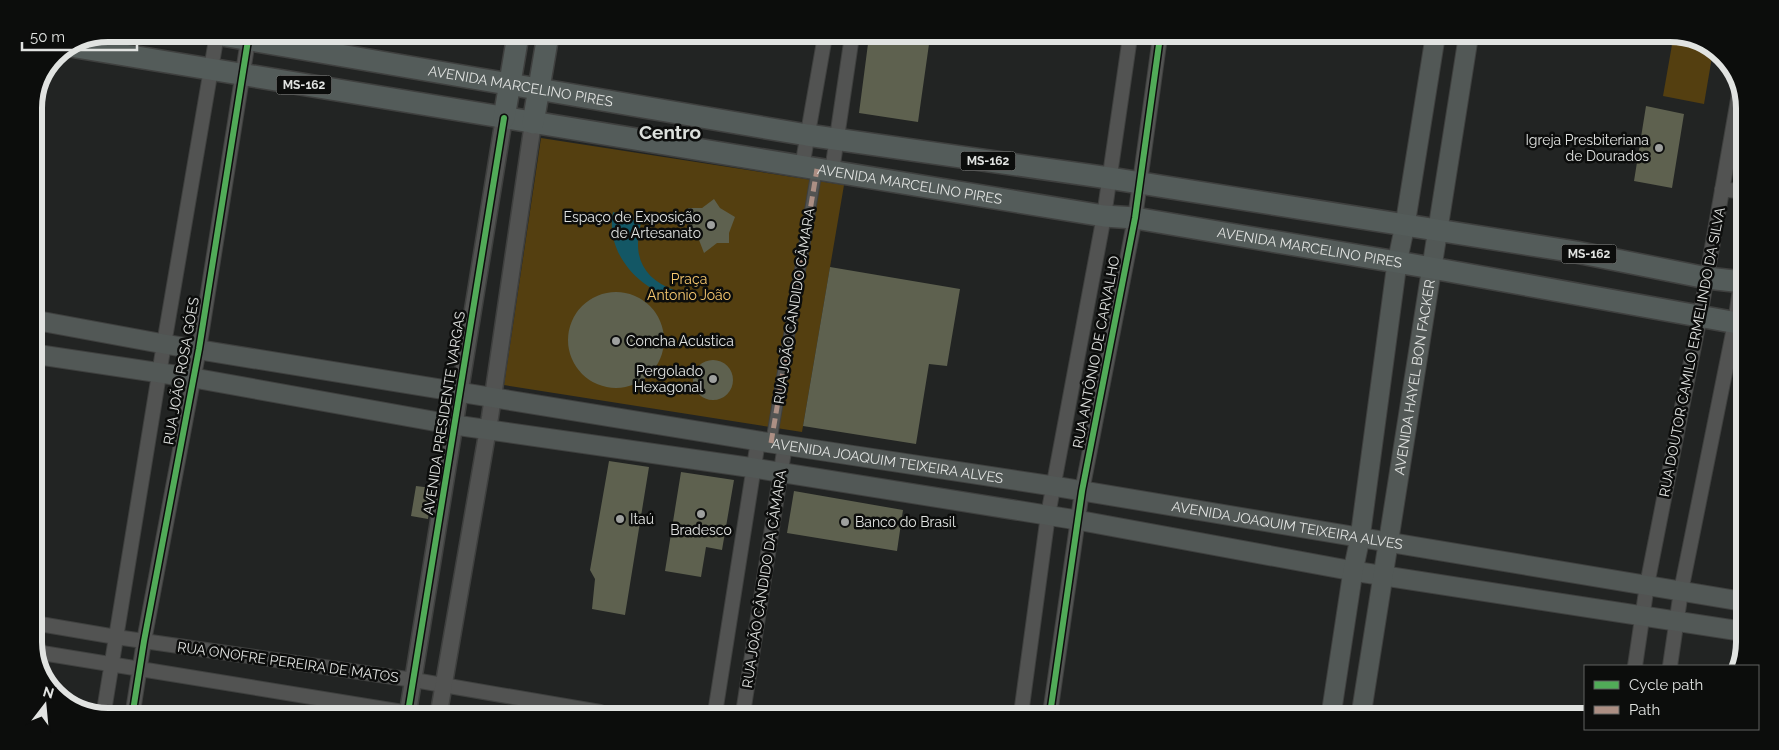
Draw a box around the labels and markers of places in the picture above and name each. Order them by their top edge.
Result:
place label: Igreja Presbiteriana de Dourados [1525,132,1649,164]
marker: Igreja Presbiteriana de Dourados [1653,142,1665,154]
place label: Espaço de Exposição de Artesanato [563,209,701,241]
marker: Espaço de Exposição de Artesanato [705,219,717,231]
place label: Concha Acústica [626,333,734,349]
marker: Concha Acústica [610,335,622,347]
place label: Pergolado Hexagonal [634,363,703,395]
marker: Pergolado Hexagonal [707,373,719,385]
marker: Bradesco [695,508,707,520]
place label: Itaú [630,511,654,527]
marker: Itaú [614,513,626,525]
place label: Banco do Brasil [855,514,956,530]
marker: Banco do Brasil [839,516,851,528]
place label: Bradesco [670,522,732,538]

